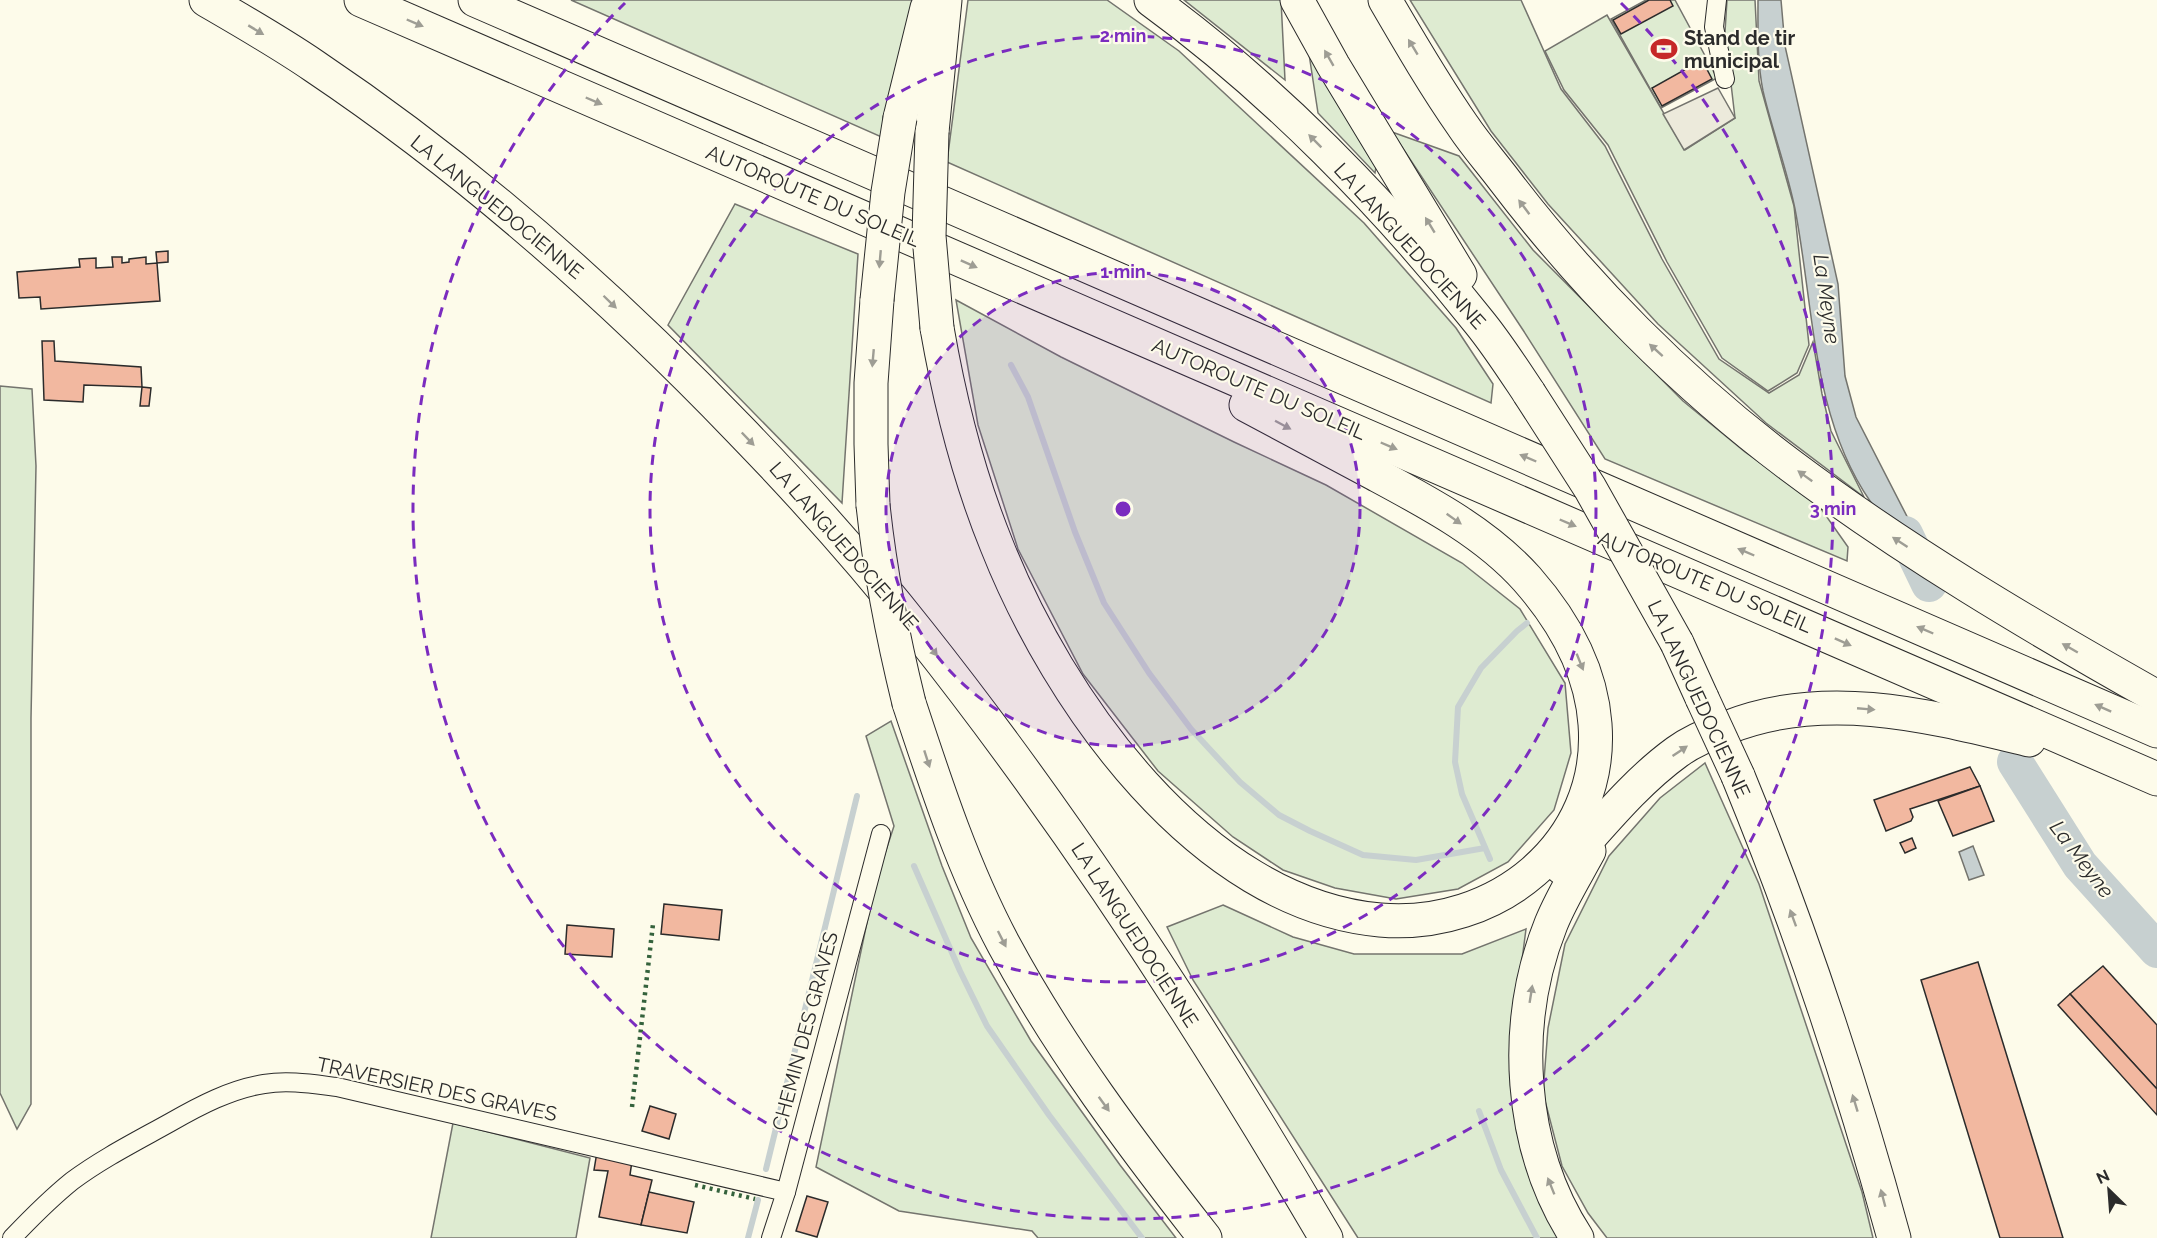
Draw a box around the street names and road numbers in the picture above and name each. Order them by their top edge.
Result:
street label: LA LANGUEDOCIENNE [406,130,588,284]
street label: AUTOROUTE DU SOLEIL [703,140,924,252]
street label: LA LANGUEDOCIENNE [1329,158,1491,334]
street label: AUTOROUTE DU SOLEIL [1149,333,1370,445]
street label: LA LANGUEDOCIENNE [764,457,924,635]
street label: AUTOROUTE DU SOLEIL [1595,526,1816,638]
street label: LA LANGUEDOCIENNE [1643,596,1755,802]
street label: LA LANGUEDOCIENNE [1066,838,1204,1032]
street label: CHEMIN DES GRAVES [767,929,843,1133]
street label: TRAVERSIER DES GRAVES [315,1052,559,1126]

